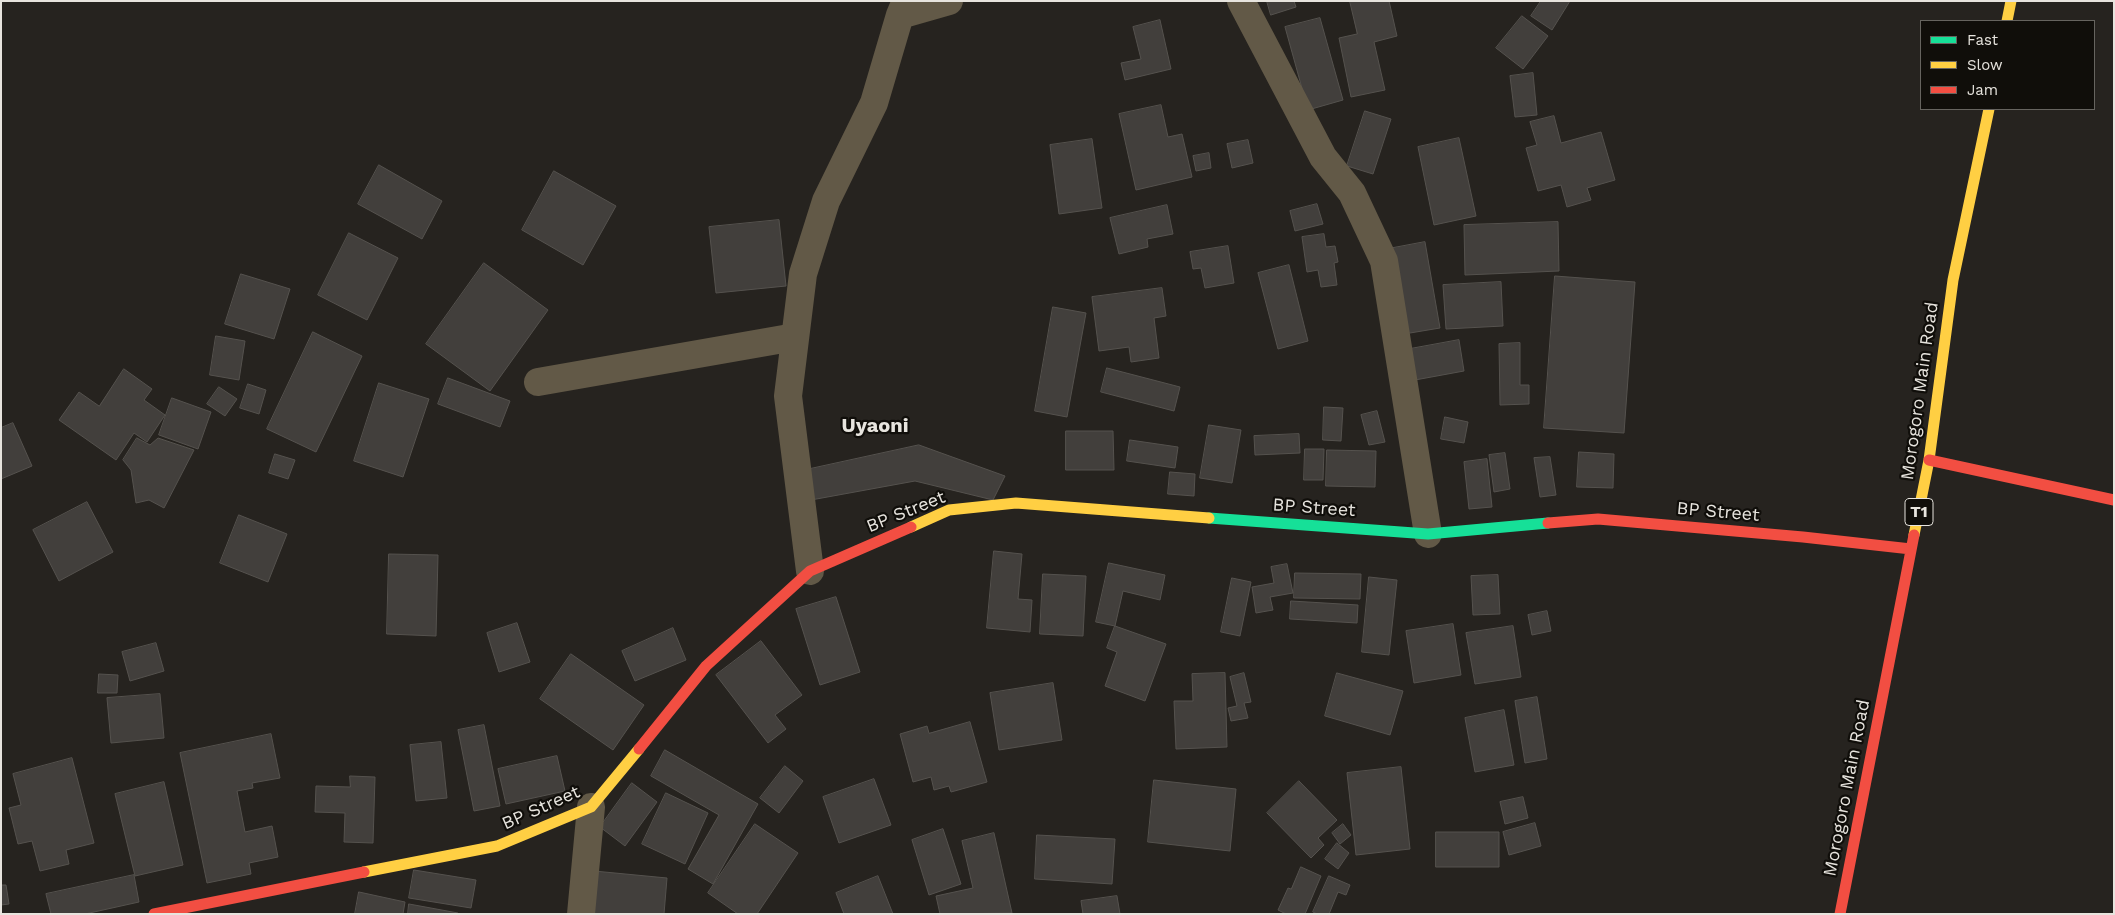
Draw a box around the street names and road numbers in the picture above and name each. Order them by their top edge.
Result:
street label: Morogoro Main Road [1897,301,1943,481]
street label: BP Street [863,486,949,538]
street label: BP Street [1272,494,1356,522]
street label: BP Street [1676,498,1760,526]
road number: T1 [1905,498,1933,526]
street label: Morogoro Main Road [1819,698,1875,878]
street label: BP Street [499,781,583,835]

